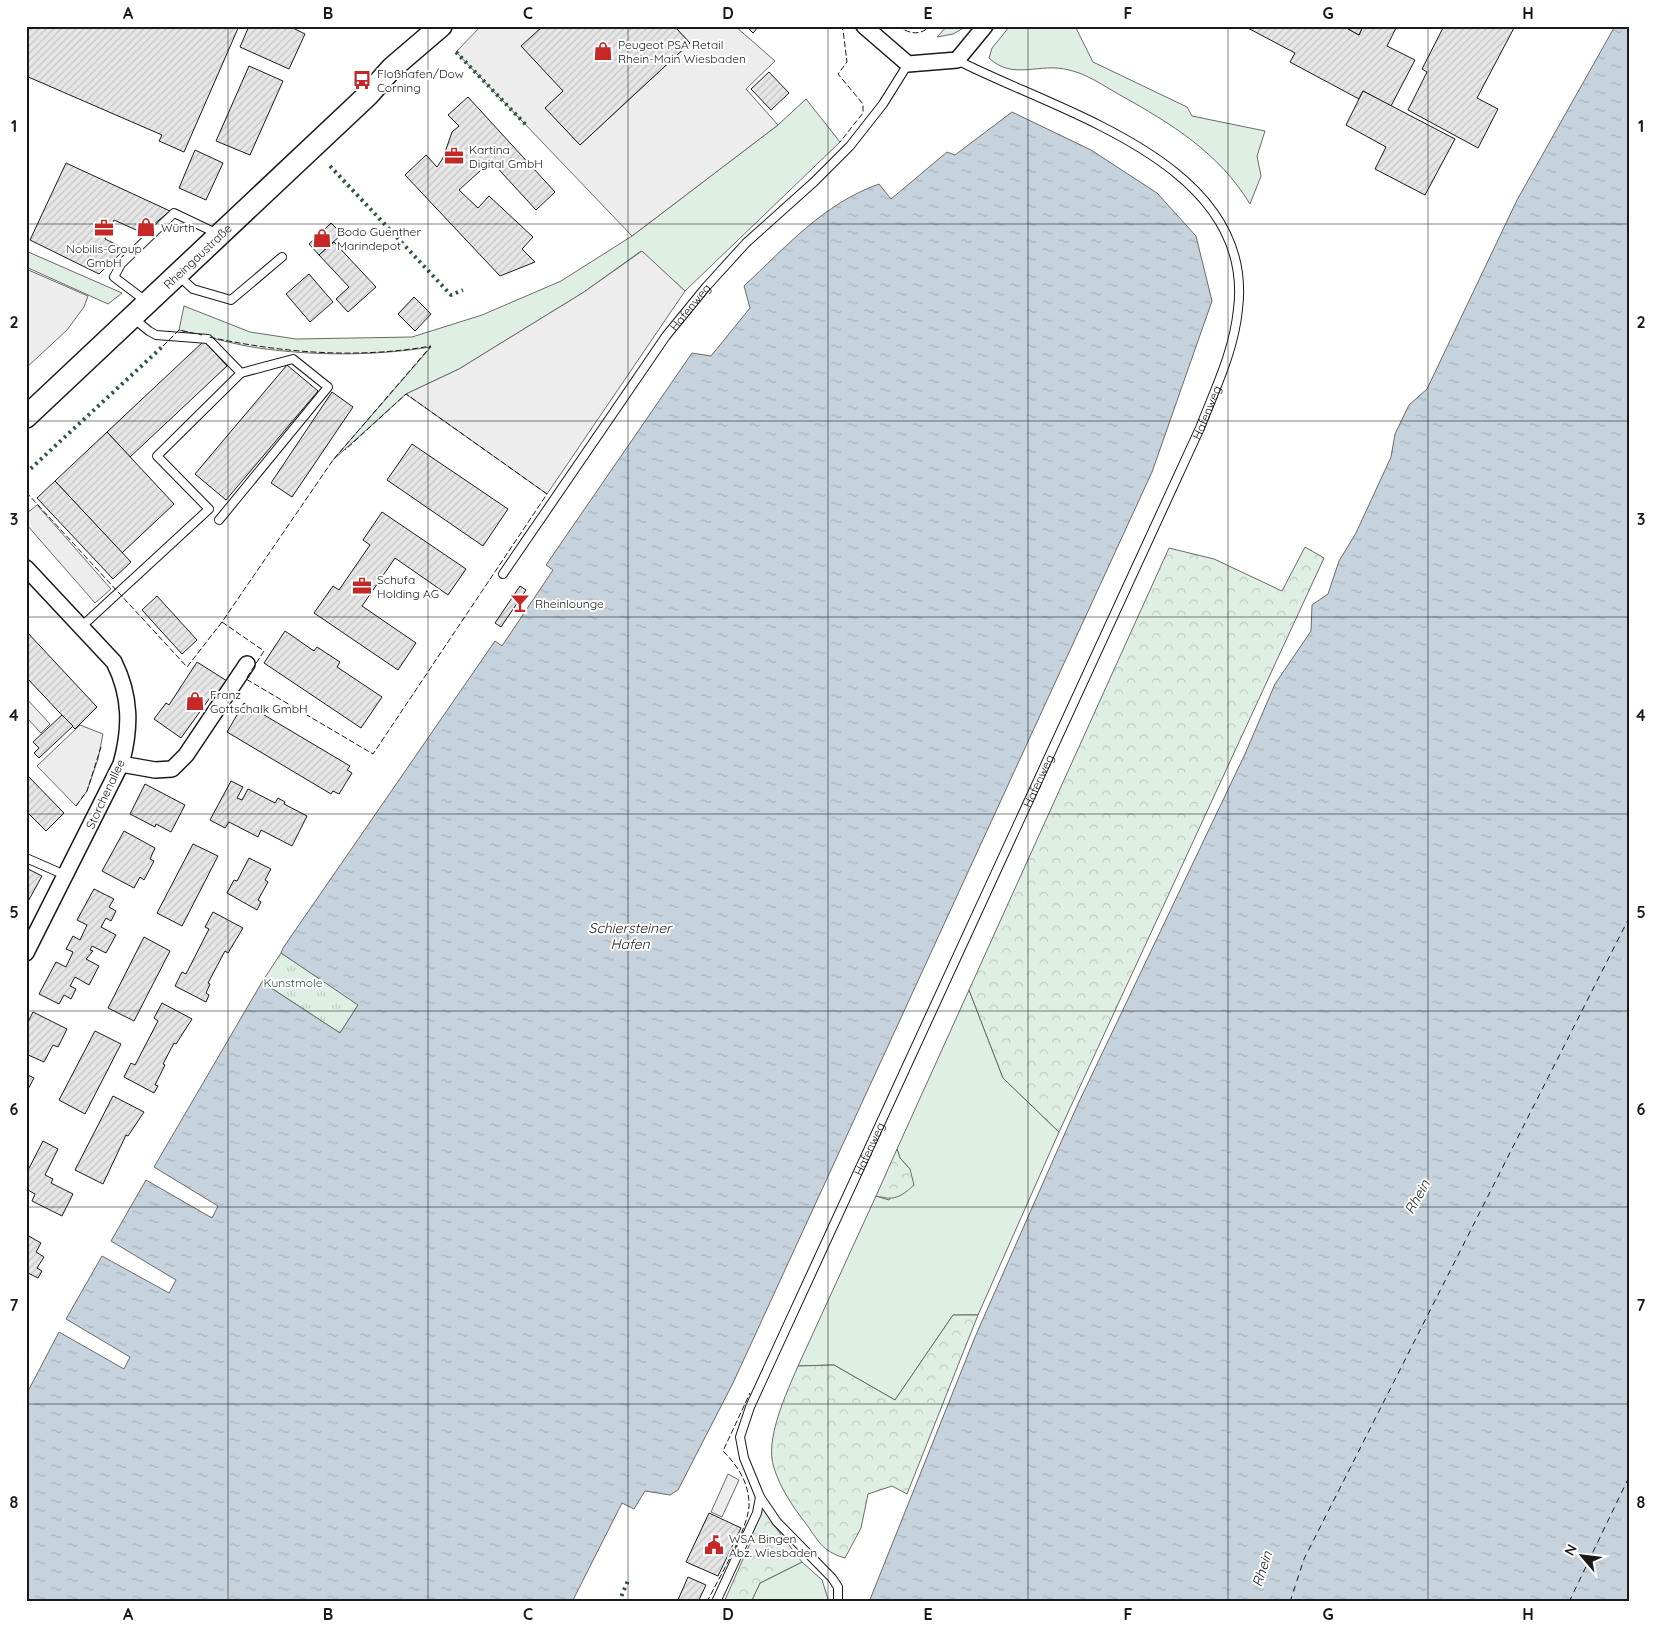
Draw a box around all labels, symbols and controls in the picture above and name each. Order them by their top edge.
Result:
text: A [123,3,134,23]
text: B [323,3,333,23]
text: C [523,3,533,23]
text: D [722,3,734,23]
text: E [923,3,933,23]
text: F [1124,3,1133,23]
text: G [1322,3,1334,23]
text: H [1522,3,1534,23]
place label: Peugeot PSA Retail Rhein-Main Wiesbaden [618,37,746,66]
shop icon: Peugeot PSA Retail Rhein-Main Wiesbaden [592,40,614,62]
place label: Floßhafen/Dow Corning [377,66,464,95]
bus stop icon: Floßhafen/Dow Corning [351,69,373,91]
text: 1 [11,116,17,136]
text: 1 [1638,116,1644,136]
place label: Kartina Digital GmbH [469,142,543,171]
office icon: Kartina Digital GmbH [443,145,465,167]
shop icon: Würth [135,216,157,238]
office icon: Nobilis-Group GmbH [93,217,115,239]
street label: Rheingaustraße [160,220,234,292]
place label: Würth [161,220,195,235]
place label: Bodo Guenther Marindepot [337,224,421,253]
shop icon: Bodo Guenther Marindepot [311,227,333,249]
place label: Nobilis-Group GmbH [66,241,142,270]
street label: Hafenweg [666,280,713,334]
text: 2 [9,312,19,332]
text: 2 [1636,312,1646,332]
street label: Hafenweg [1188,383,1224,442]
text: 3 [10,509,18,529]
text: 3 [1637,509,1645,529]
place label: Schufa Holding AG [377,572,439,601]
office icon: Schufa Holding AG [351,575,373,597]
bar icon: Rheinlounge [509,592,531,614]
place label: Rheinlounge [535,596,604,611]
place label: Franz Gottschalk GmbH [210,687,308,716]
shop icon: Franz Gottschalk GmbH [184,690,206,712]
text: 4 [9,705,19,725]
text: 4 [1636,705,1646,725]
street label: Hafenweg [1019,752,1057,810]
street label: Storchenallee [82,756,128,831]
text: 5 [9,902,19,922]
text: 5 [1636,902,1646,922]
water label: Schiersteiner Hafen [589,919,673,953]
park label: Kunstmole [263,975,323,990]
text: 6 [10,1099,19,1119]
text: 6 [1637,1099,1646,1119]
street label: Hafenweg [850,1120,887,1178]
water label: Rhein [1400,1176,1434,1217]
text: 7 [10,1295,19,1315]
text: 7 [1637,1295,1646,1315]
text: 8 [10,1492,19,1512]
text: 8 [1637,1492,1646,1512]
north arrow [1558,1530,1608,1580]
place label: WSA Bingen Abz. Wiesbaden [729,1531,817,1560]
public building icon: WSA Bingen Abz. Wiesbaden [703,1534,725,1556]
text: N [1560,1541,1581,1559]
water label: Rhein [1248,1548,1276,1589]
text: A [123,1604,134,1624]
text: B [323,1604,333,1624]
text: C [523,1604,533,1624]
text: D [722,1604,734,1624]
text: E [923,1604,933,1624]
text: F [1124,1604,1133,1624]
text: G [1322,1604,1334,1624]
text: H [1522,1604,1534,1624]

